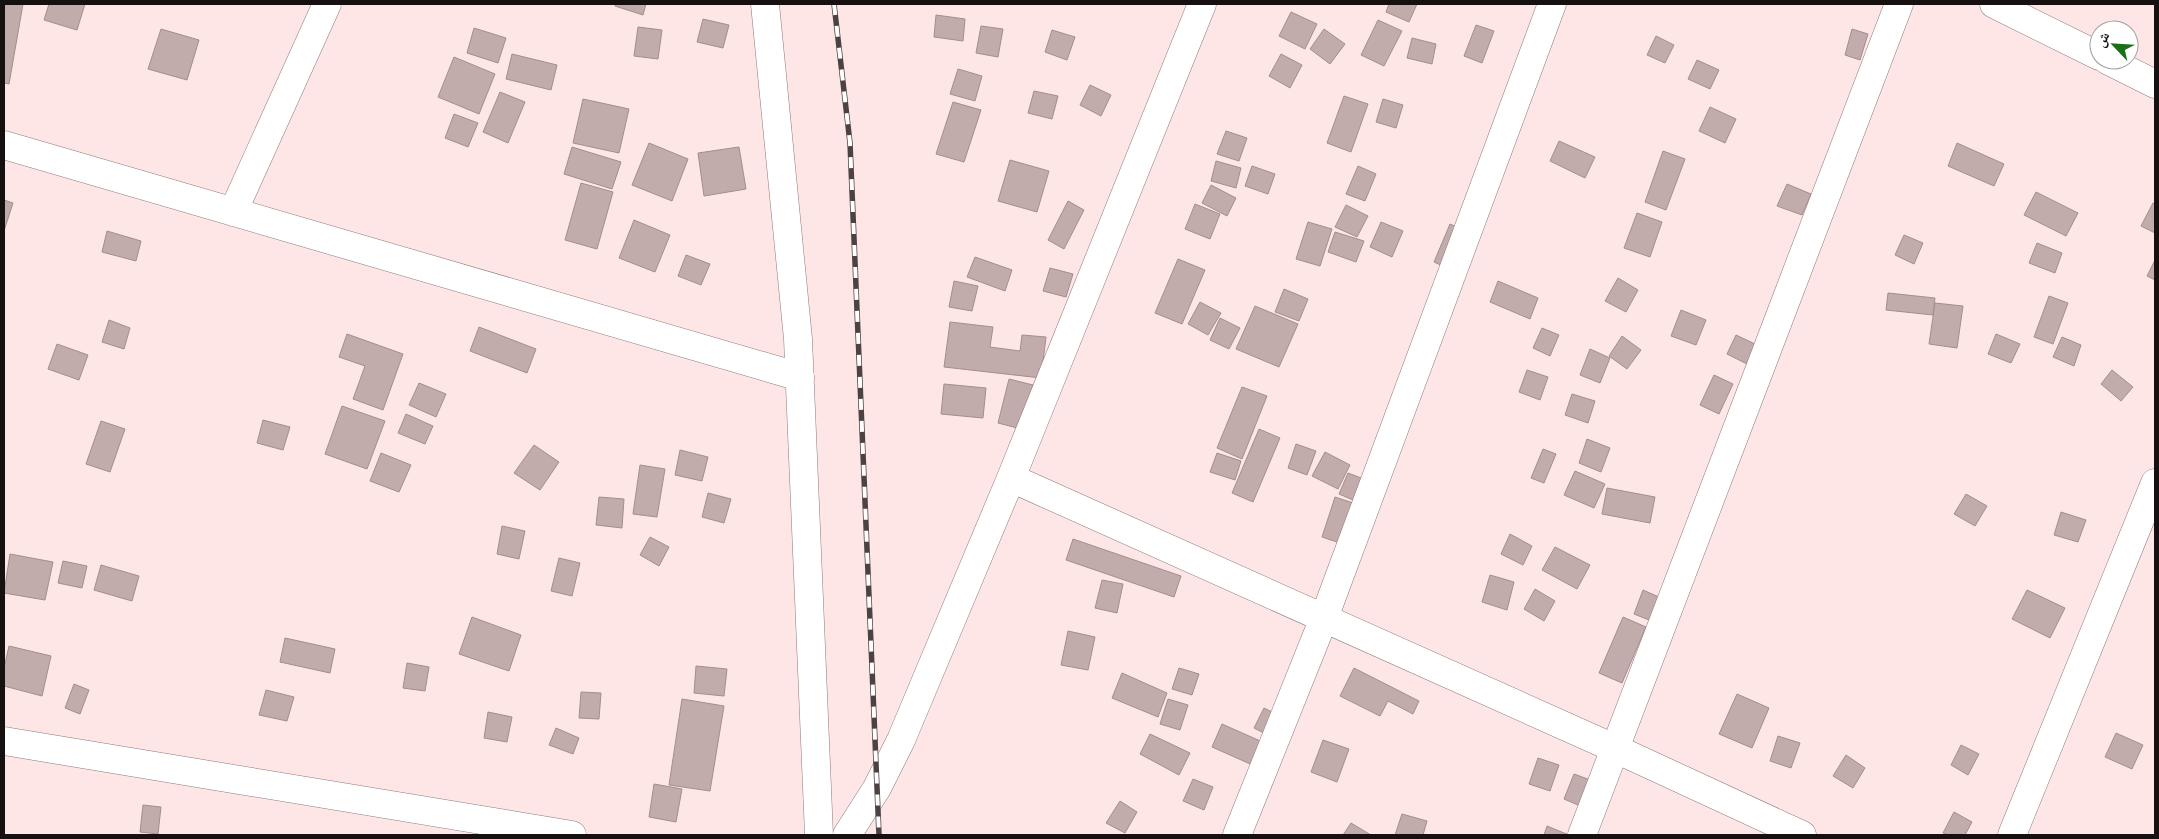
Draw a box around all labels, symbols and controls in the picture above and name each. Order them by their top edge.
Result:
north arrow [2089,20,2139,70]
text: ش [2092,29,2114,50]

